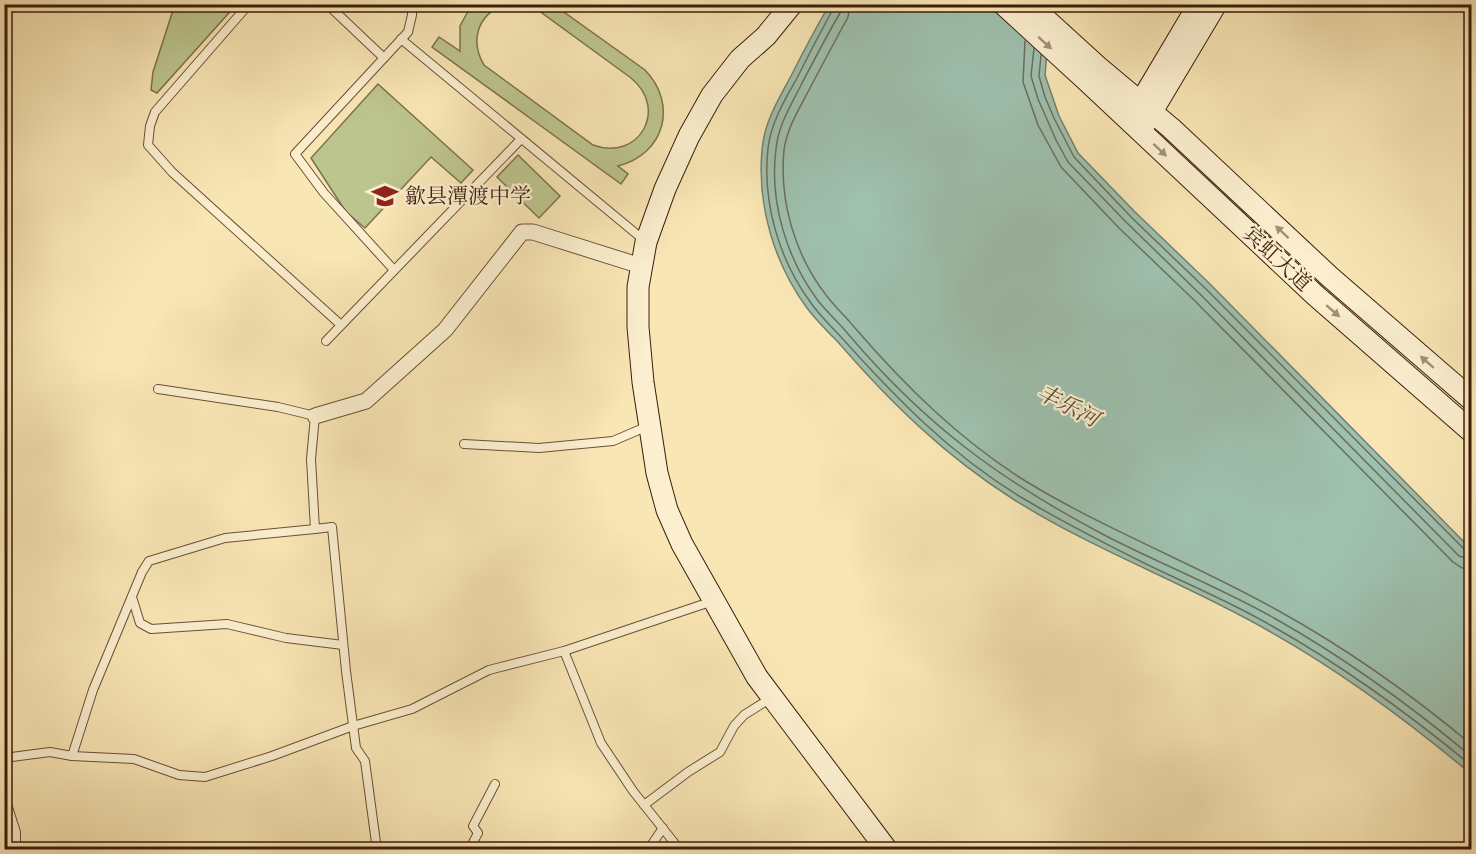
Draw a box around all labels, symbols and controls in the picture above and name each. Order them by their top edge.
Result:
one-way arrow [1037,36,1052,49]
one-way arrow [1152,143,1167,156]
school or university icon: 歙县潭渡中学 [370,181,400,211]
place label: 歙县潭渡中学 [405,183,531,210]
street label: 宾虹大道 [1237,220,1317,298]
one-way arrow [1275,226,1290,239]
one-way arrow [1326,305,1341,318]
one-way arrow [1420,355,1435,369]
water label: 丰乐河 [1032,379,1107,435]

